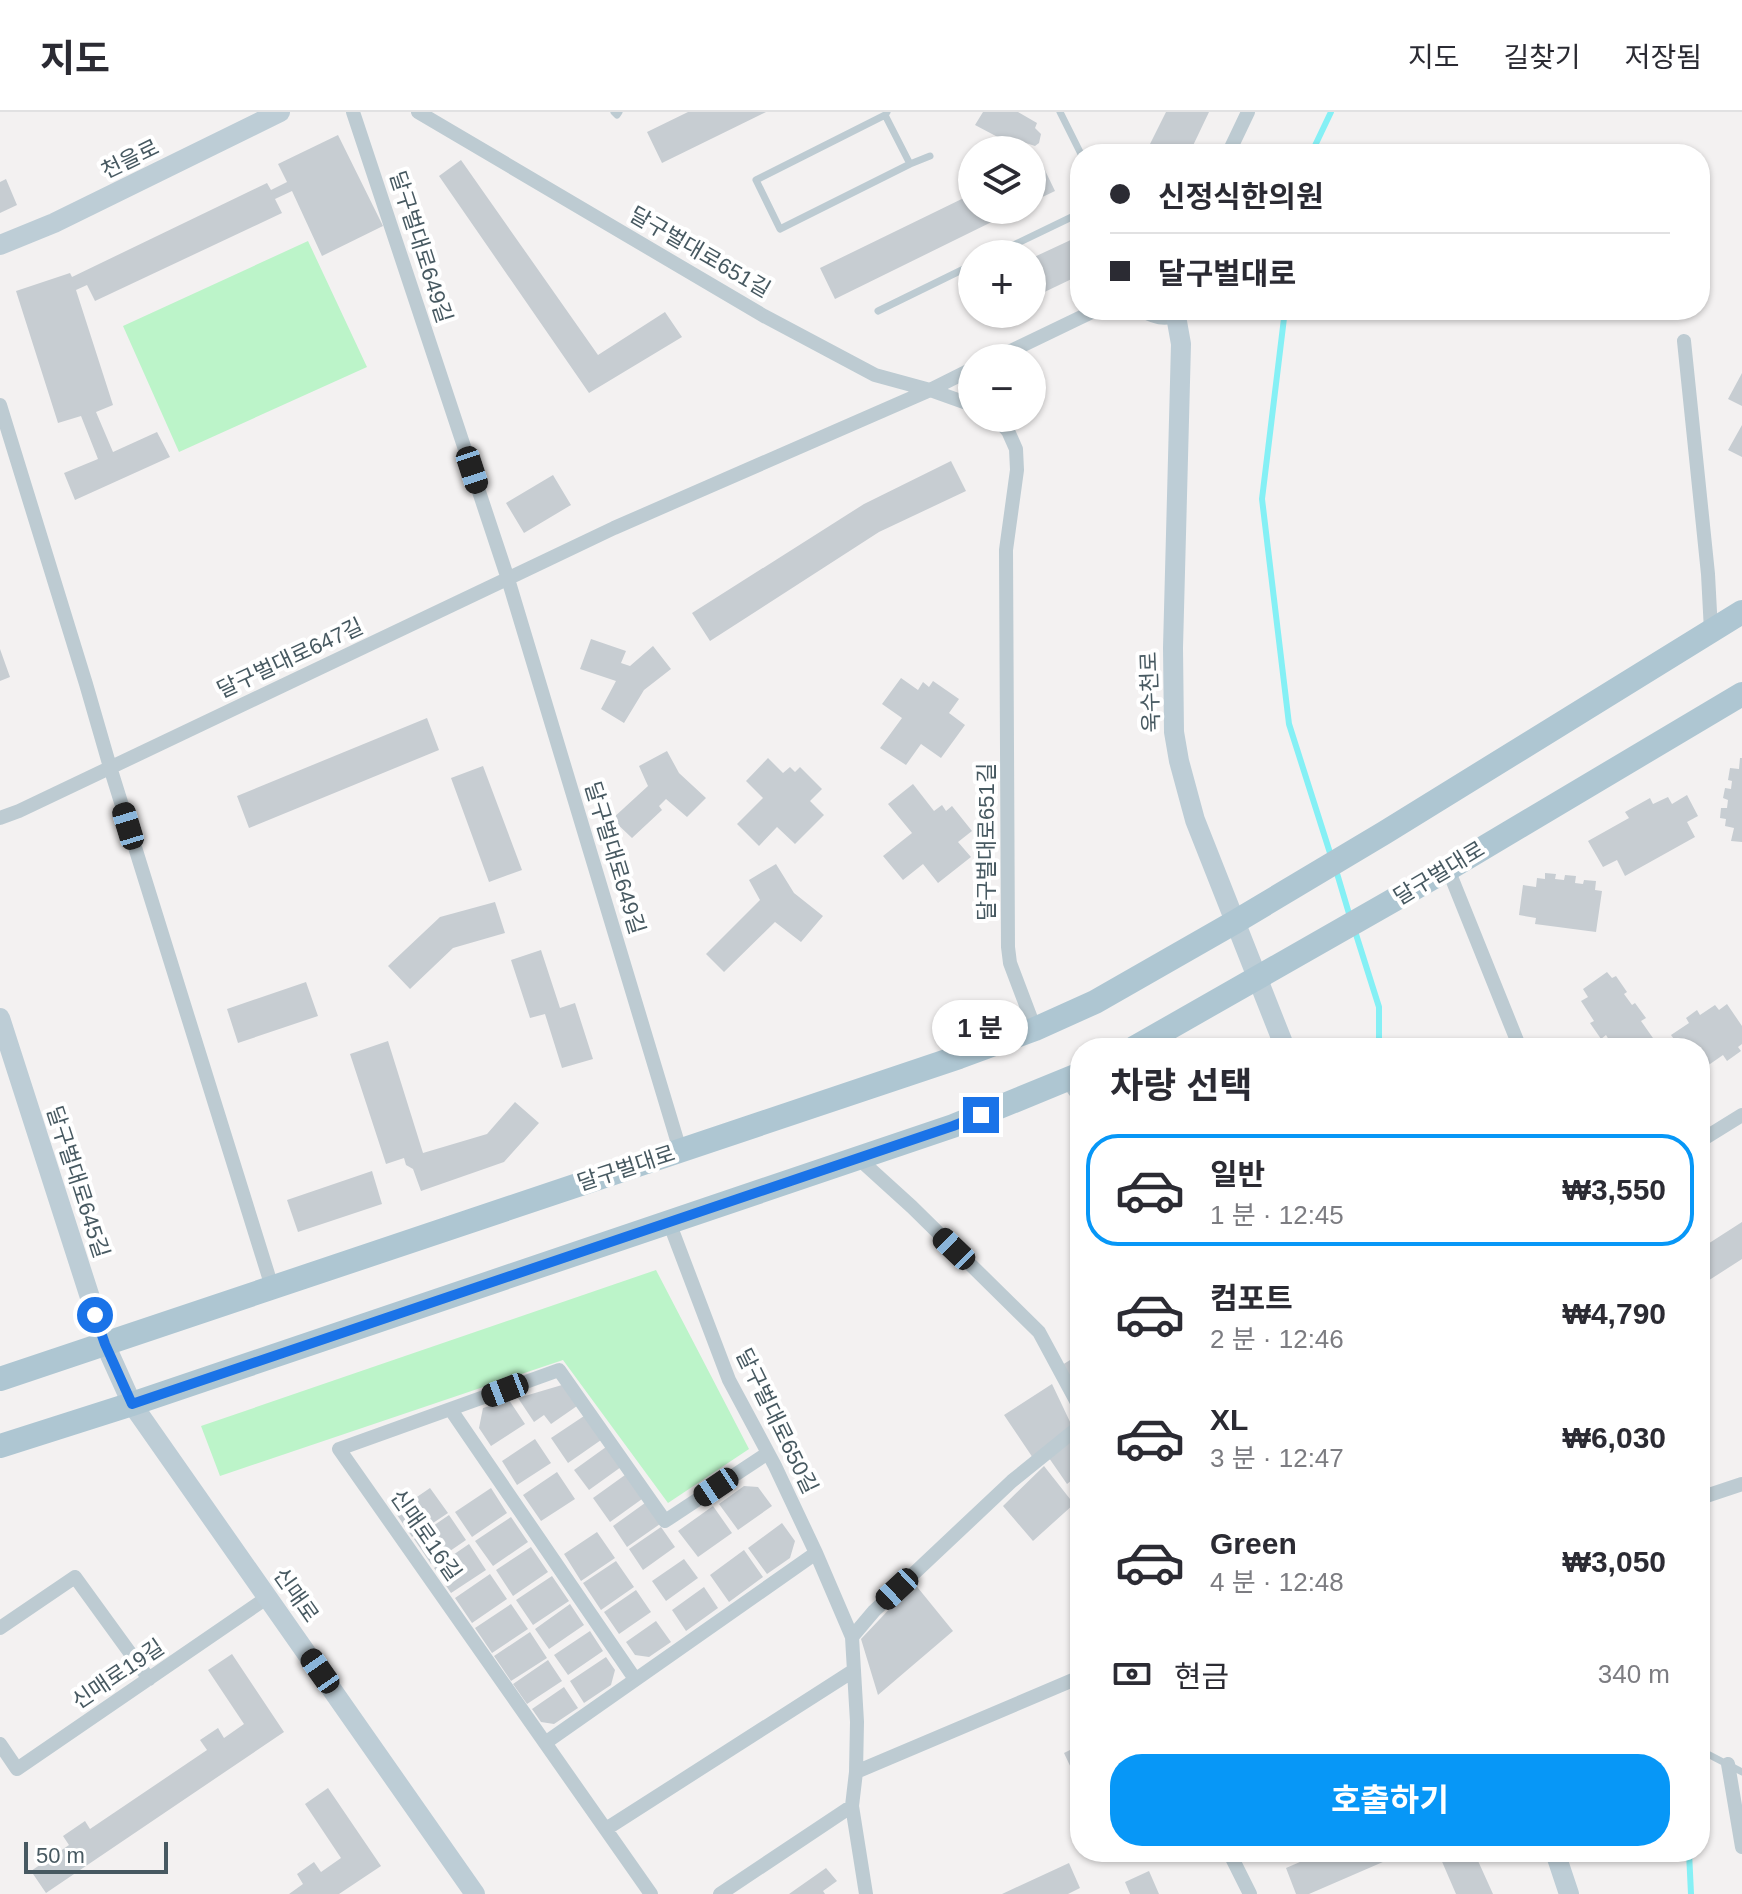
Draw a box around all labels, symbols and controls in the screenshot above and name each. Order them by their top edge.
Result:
text: 지도 [40,38,110,80]
text: 지도 [1408,42,1459,73]
text: 길찾기 [1503,42,1581,73]
text: 저장됨 [1625,42,1702,73]
street label: 천을로 [97,134,163,184]
map controls [958,136,1046,432]
button: layers [958,136,1046,224]
street label: 달구벌대로649길 [385,168,457,326]
text: 신정식한의원 [1158,180,1324,213]
street label: 달구벌대로651길 [625,202,775,302]
button: + [958,240,1046,328]
text: 달구벌대로 [1158,257,1296,290]
button: − [958,344,1046,432]
car [453,443,491,497]
street label: 달구벌대로647길 [213,613,367,703]
street label: 욱수천로 [1136,651,1164,733]
street label: 달구벌대로651길 [974,763,999,921]
street label: 달구벌대로649길 [580,779,650,937]
car [110,800,146,852]
street label: 달구벌대로 [1389,836,1489,910]
callout: 1 분 [933,999,1029,1055]
text: 1 분 [957,1013,1003,1043]
text: 차량 선택 [1110,1065,1252,1106]
route end [963,1097,999,1133]
street label: 달구벌대로645길 [42,1103,114,1261]
street label: 달구벌대로 [574,1140,678,1196]
icon: car [1114,1154,1186,1226]
text: 일반 [1210,1158,1265,1191]
text: ₩3,550 [1563,1173,1666,1206]
text: 1 분 · 12:45 [1210,1200,1344,1230]
car [928,1224,980,1274]
icon: car [1114,1278,1186,1350]
text: 컴포트 [1210,1282,1293,1315]
route start [77,1297,113,1333]
text: ₩4,790 [1563,1297,1666,1330]
text: 2 분 · 12:46 [1210,1324,1344,1354]
street label: 달구벌대로650길 [731,1344,823,1498]
car [478,1370,532,1410]
icon: car [1114,1402,1186,1474]
text: XL [1210,1403,1248,1436]
text: ₩6,030 [1563,1421,1666,1454]
text: 3 분 · 12:47 [1210,1443,1344,1473]
car [689,1464,743,1510]
street label: 신매로16길 [386,1485,466,1585]
icon: car [1114,1526,1186,1598]
text: Green [1210,1527,1297,1560]
text: ₩3,050 [1563,1545,1666,1578]
street label: 신매로 [268,1563,324,1627]
car [871,1564,923,1614]
text: 4 분 · 12:48 [1210,1567,1344,1597]
street label: 신매로19길 [67,1634,169,1714]
car [296,1644,344,1698]
icon: cash [1110,1652,1154,1696]
text: 340 m [1598,1659,1670,1689]
text: 현금 [1174,1660,1229,1693]
button: 호출하기 [1110,1754,1670,1846]
scale bar [24,1838,168,1874]
text: 50 m [36,1843,85,1868]

